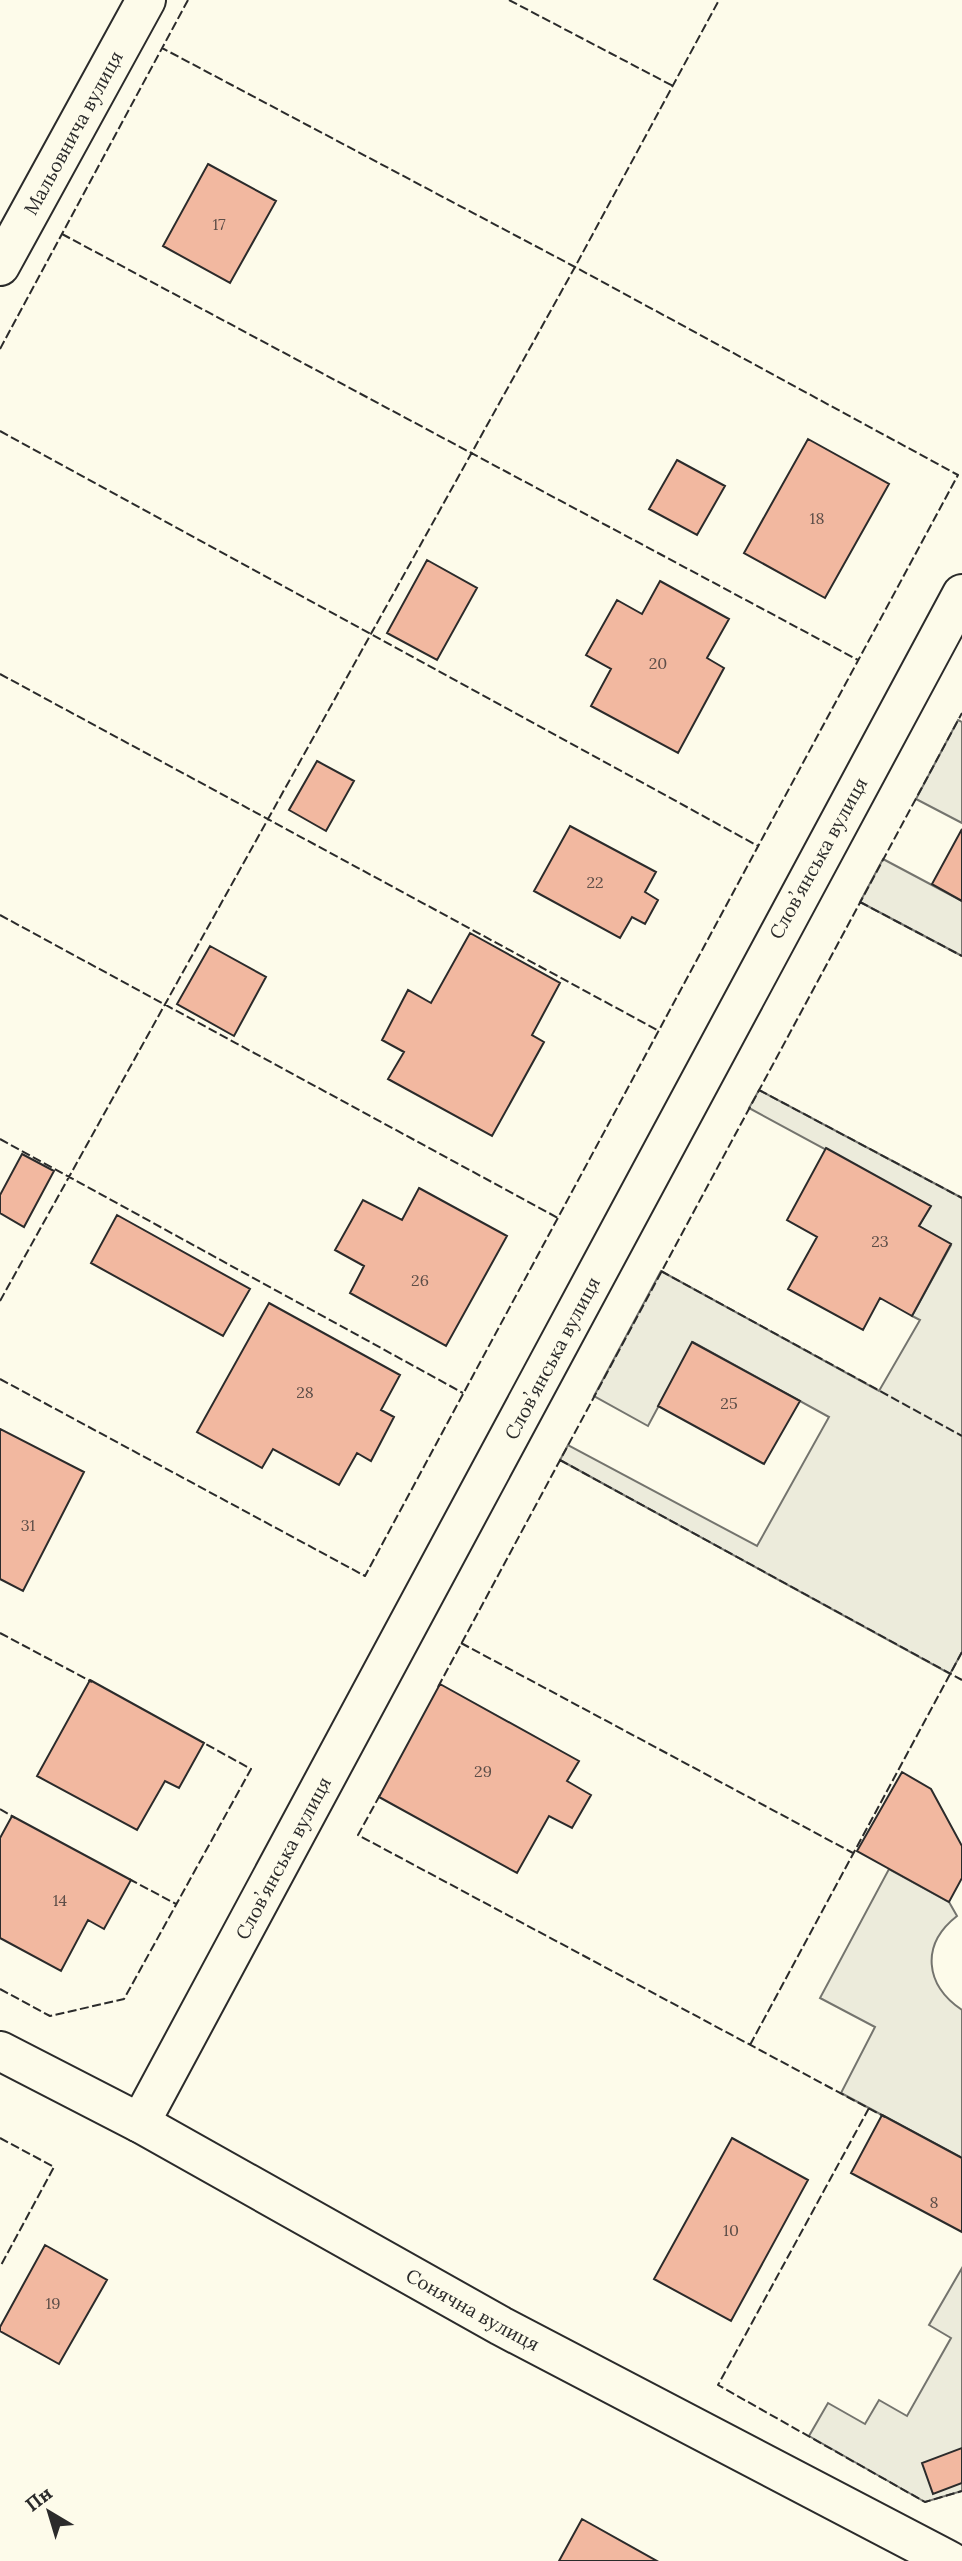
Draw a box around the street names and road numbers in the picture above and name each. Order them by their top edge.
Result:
street label: Мальовнича вулиця [18,47,128,219]
street label: Словʼянська вулиця [764,773,872,943]
street label: Словʼянська вулиця [499,1272,605,1444]
street label: Словʼянська вулиця [230,1772,336,1944]
street label: Сонячна вулиця [402,2263,544,2356]

